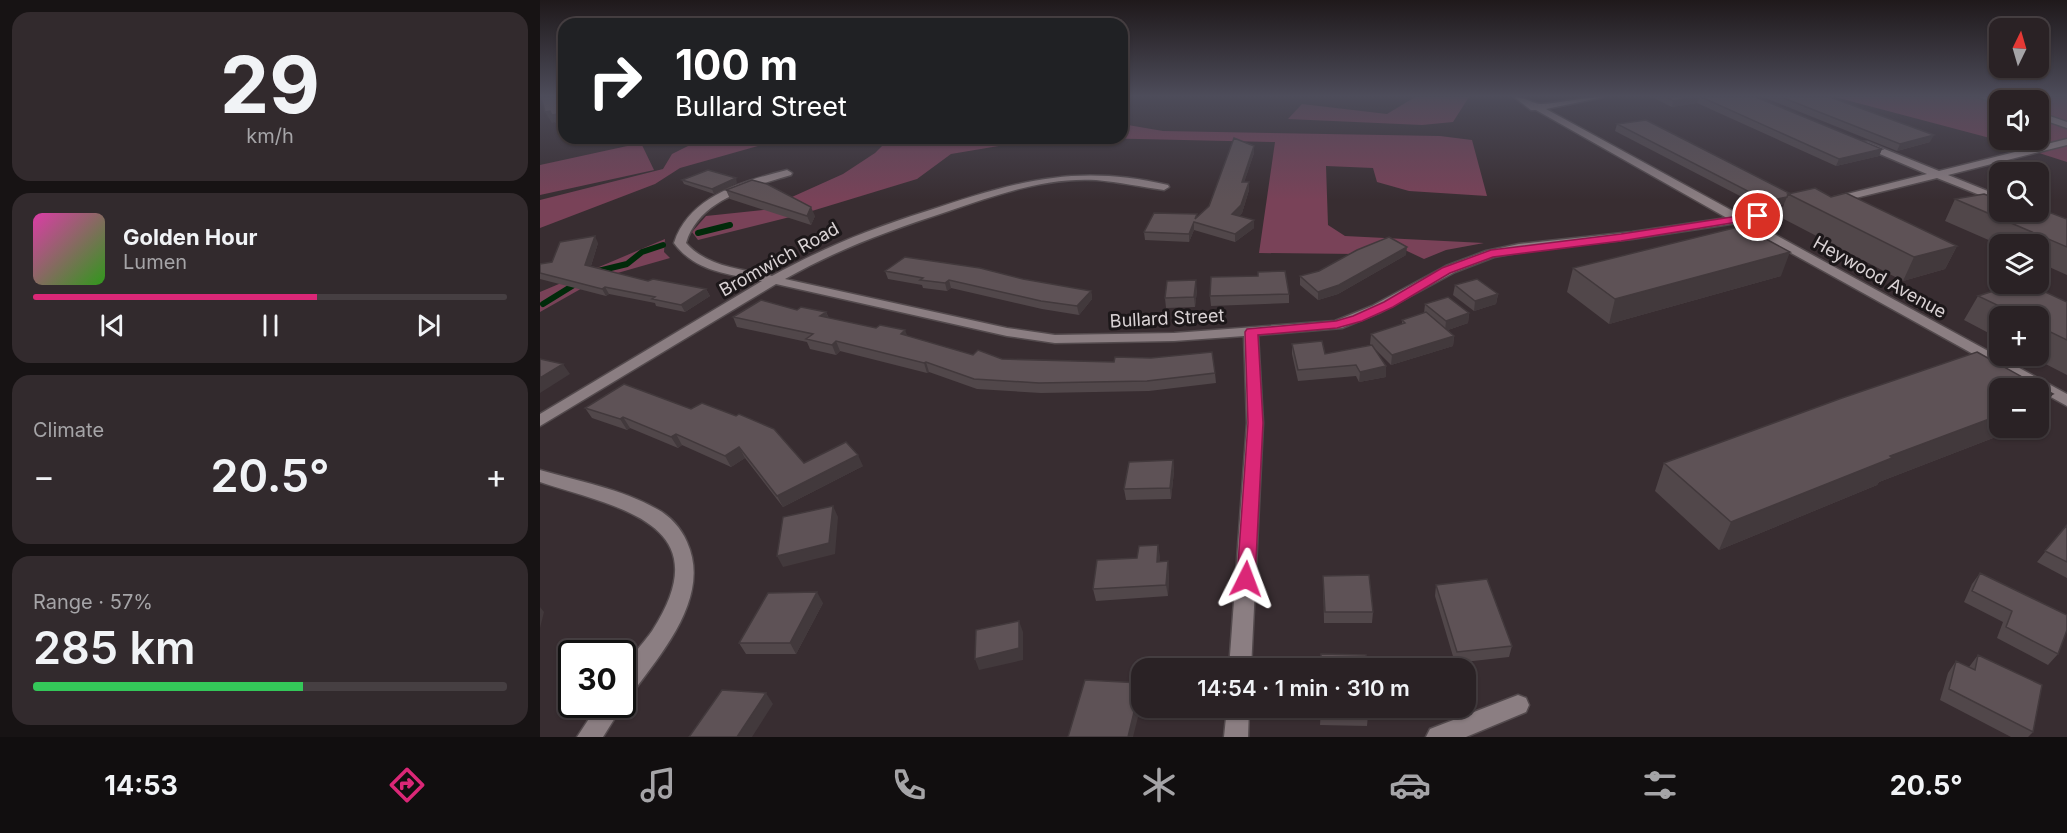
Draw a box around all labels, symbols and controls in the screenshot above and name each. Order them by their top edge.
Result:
north arrow [1989,18,2049,78]
map controls [1989,18,2049,438]
text: 29 [220,37,320,132]
text: 100 m [675,39,798,90]
icon: right [576,42,654,120]
text: Bullard Street [675,90,847,123]
button: sound [1989,90,2049,150]
text: km/h [246,124,294,148]
button: search [1989,162,2049,222]
pin [1732,190,1783,241]
icon: arrive [1741,199,1774,232]
street label: Bromwich Road [716,218,842,300]
text: Golden Hour [123,224,257,250]
street label: Heywood Avenue [1810,232,1950,322]
button: layers [1989,234,2049,294]
text: Lumen [123,250,187,274]
street label: Bullard Street [1109,305,1225,331]
button: + [1989,306,2049,366]
icon: previous [96,309,129,342]
icon: pause [254,309,287,342]
icon: next [412,309,445,342]
button: − [1989,378,2049,438]
text: Climate [33,418,104,442]
text: 20.5° [210,448,330,503]
text: − [33,456,55,496]
text: + [485,456,507,496]
position arrow [1214,547,1278,611]
text: Range · 57% [33,590,153,614]
text: 285 km [33,620,196,675]
speed limit sign: 30 [558,640,636,718]
text: 14:54 · 1 min · 310 m [1197,675,1410,701]
icon: directions [386,764,428,806]
icon: music [637,764,679,806]
icon: phone [888,764,930,806]
icon: climate [1138,764,1180,806]
icon: car [1389,764,1431,806]
icon: filters [1639,764,1681,806]
text: 14:53 [104,769,178,802]
text: 20.5° [1890,769,1963,802]

